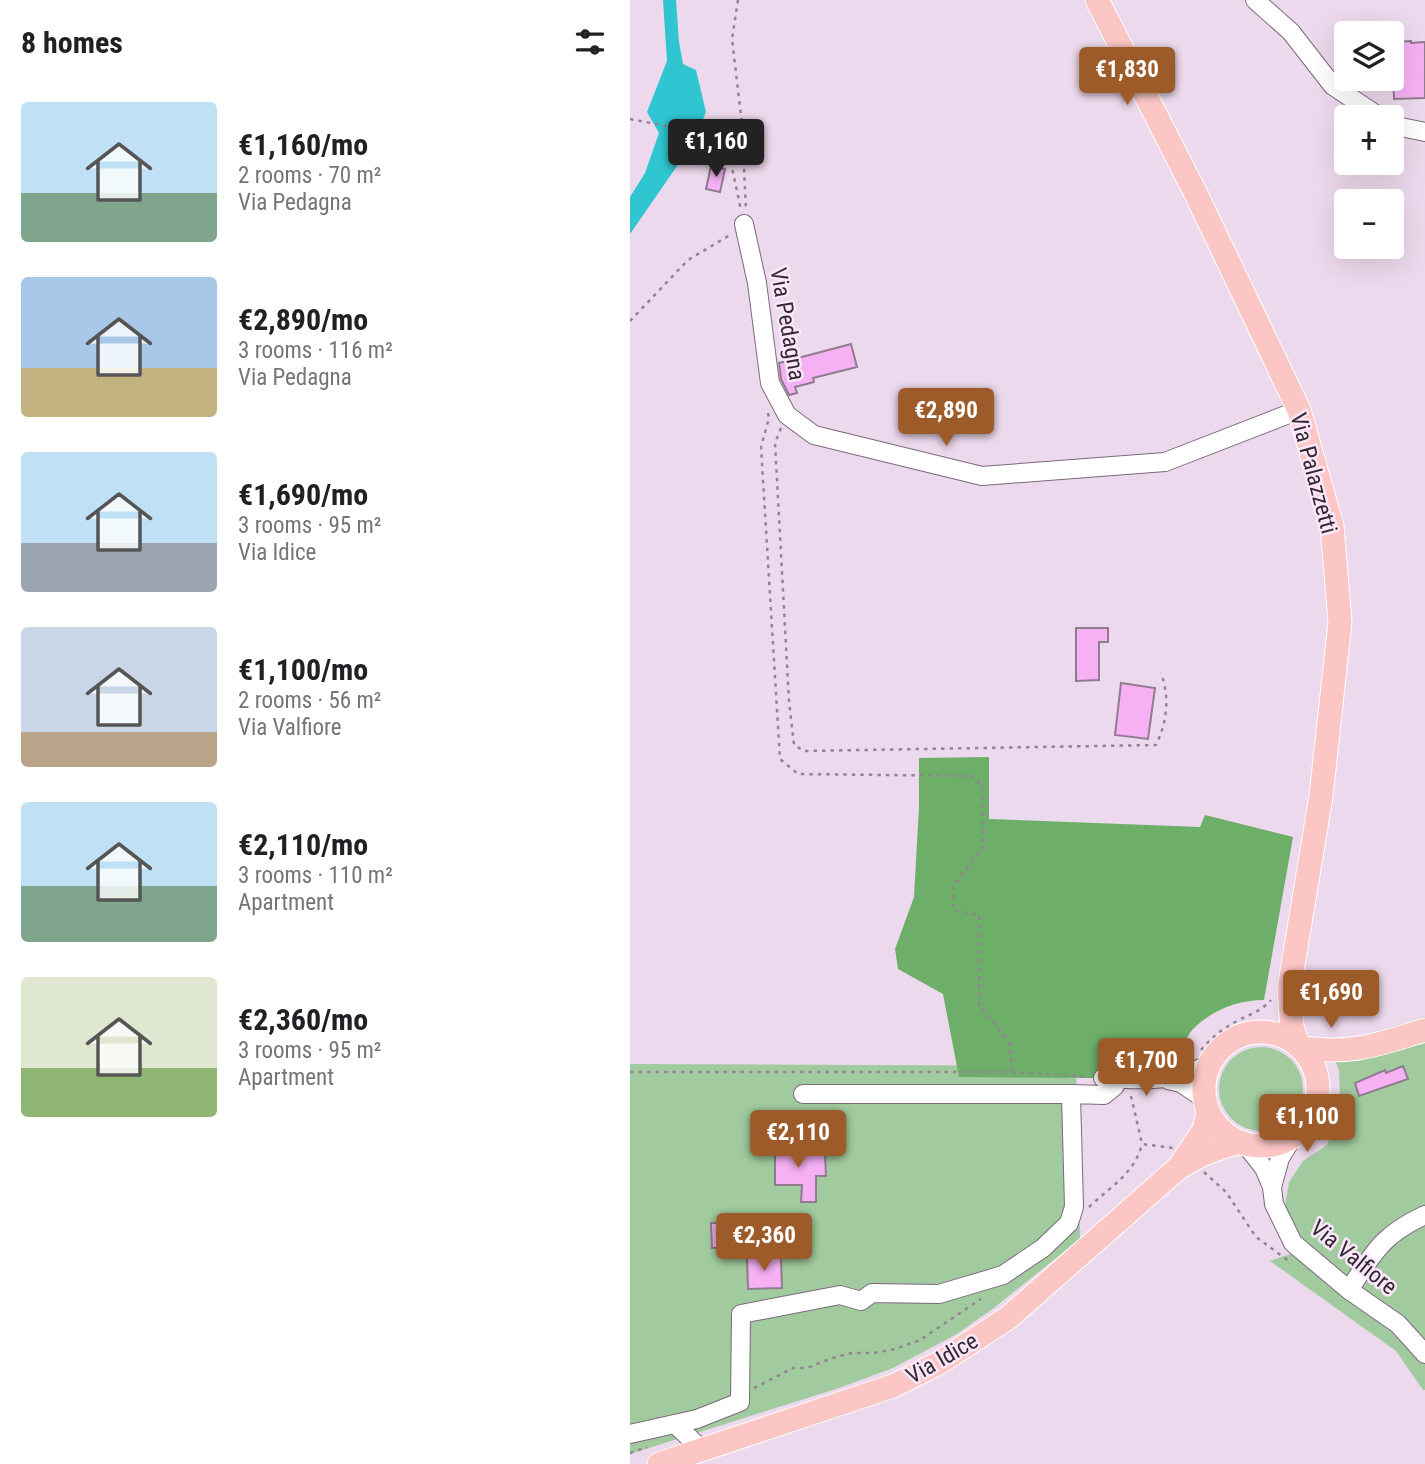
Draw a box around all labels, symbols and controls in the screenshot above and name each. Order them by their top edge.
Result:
map controls [1334,21,1404,259]
button: layers [1334,21,1404,91]
icon: filters [571,23,609,61]
text: 8 homes [21,25,123,60]
pin: €1,830 [1070,48,1184,107]
text: €1,830 [1095,56,1159,83]
button: + [1334,105,1404,175]
pin: €1,160 [659,120,773,179]
text: €1,160/mo [238,127,368,162]
text: €1,160 [684,128,748,155]
icon: home [77,130,161,214]
text: 2 rooms · 70 m² [238,162,381,189]
text: Via Pedagna [238,189,352,216]
button: − [1334,189,1404,259]
street label: Via Pedagna [764,266,811,382]
text: €2,890/mo [238,302,368,337]
icon: home [77,305,161,389]
text: 3 rooms · 116 m² [238,337,393,364]
text: Via Pedagna [238,364,352,391]
pin: €2,890 [889,388,1003,448]
text: €2,890 [914,397,978,424]
street label: Via Palazzetti [1284,410,1343,537]
text: €1,690/mo [238,477,368,512]
icon: home [77,480,161,564]
text: 3 rooms · 95 m² [238,512,381,539]
text: Via Idice [238,539,316,566]
text: €1,100/mo [238,652,368,687]
icon: home [77,655,161,739]
text: 2 rooms · 56 m² [238,687,381,714]
text: Via Valfiore [238,714,342,741]
text: €2,110/mo [238,827,368,862]
icon: home [77,830,161,914]
text: 3 rooms · 110 m² [238,862,393,889]
text: Apartment [238,889,334,916]
pin: €1,690 [1274,970,1388,1030]
text: €1,690 [1299,979,1363,1006]
text: €2,360/mo [238,1002,368,1037]
icon: home [77,1005,161,1089]
text: 3 rooms · 95 m² [238,1037,381,1064]
pin: €1,700 [1089,1038,1203,1098]
text: €1,700 [1114,1047,1178,1074]
text: Apartment [238,1064,334,1091]
pin: €1,100 [1250,1094,1364,1154]
text: €1,100 [1275,1103,1339,1130]
pin: €2,110 [741,1110,855,1170]
text: €2,110 [766,1119,830,1146]
pin: €2,360 [707,1214,821,1273]
street label: Via Valfiore [1305,1214,1402,1300]
text: €2,360 [732,1222,796,1249]
street label: Via Idice [902,1327,983,1390]

